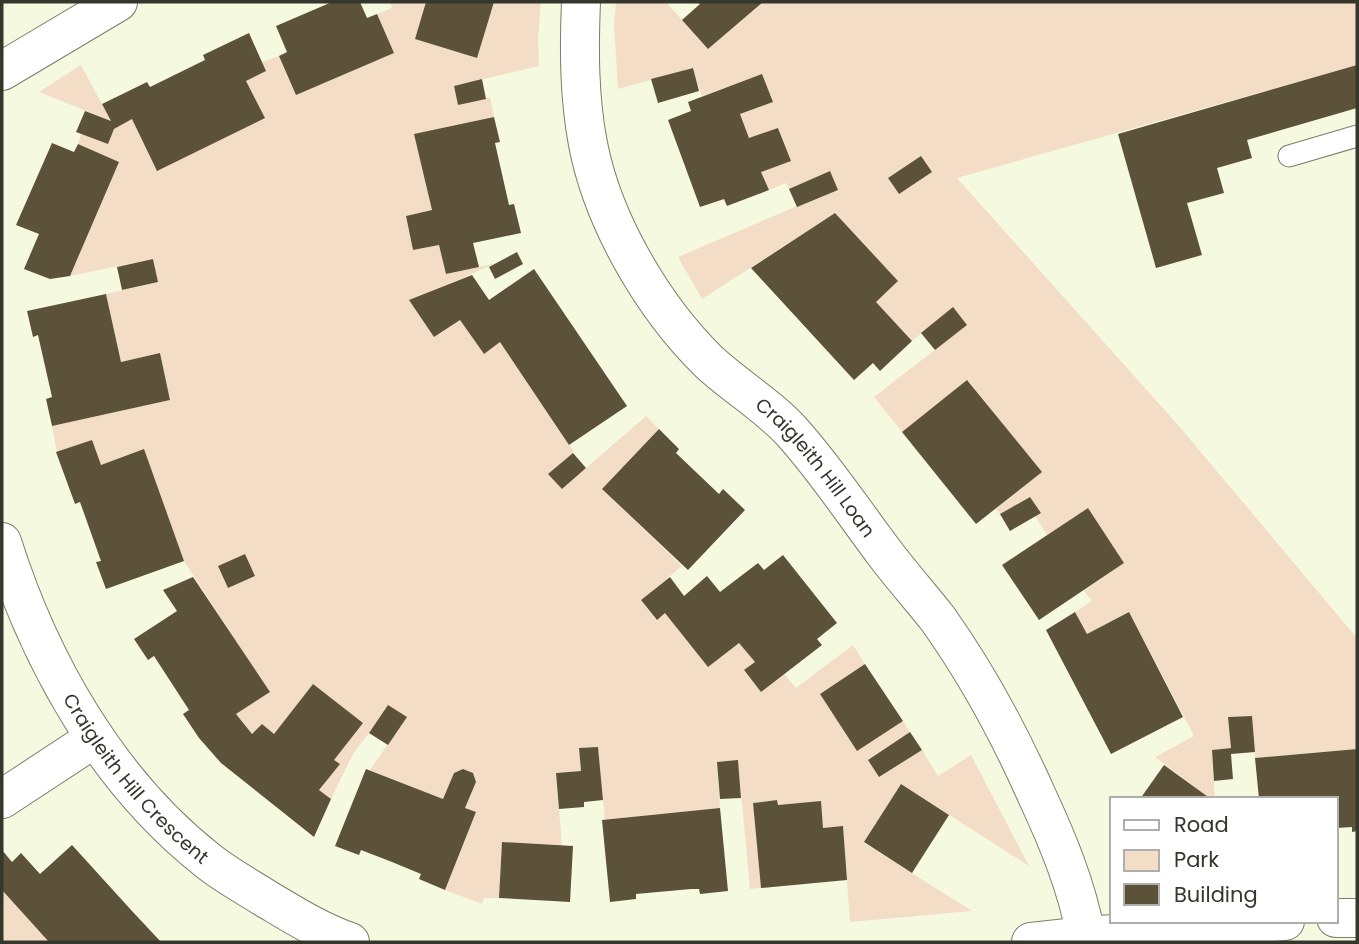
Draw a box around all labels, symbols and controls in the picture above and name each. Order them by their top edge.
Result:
street label: Craigleith Hill Loan [750,391,881,543]
street label: Craigleith Hill Crescent [56,688,214,870]
legend [1110,797,1338,923]
text: Road [1174,810,1229,839]
text: Park [1174,845,1219,874]
text: Building [1174,880,1258,909]

